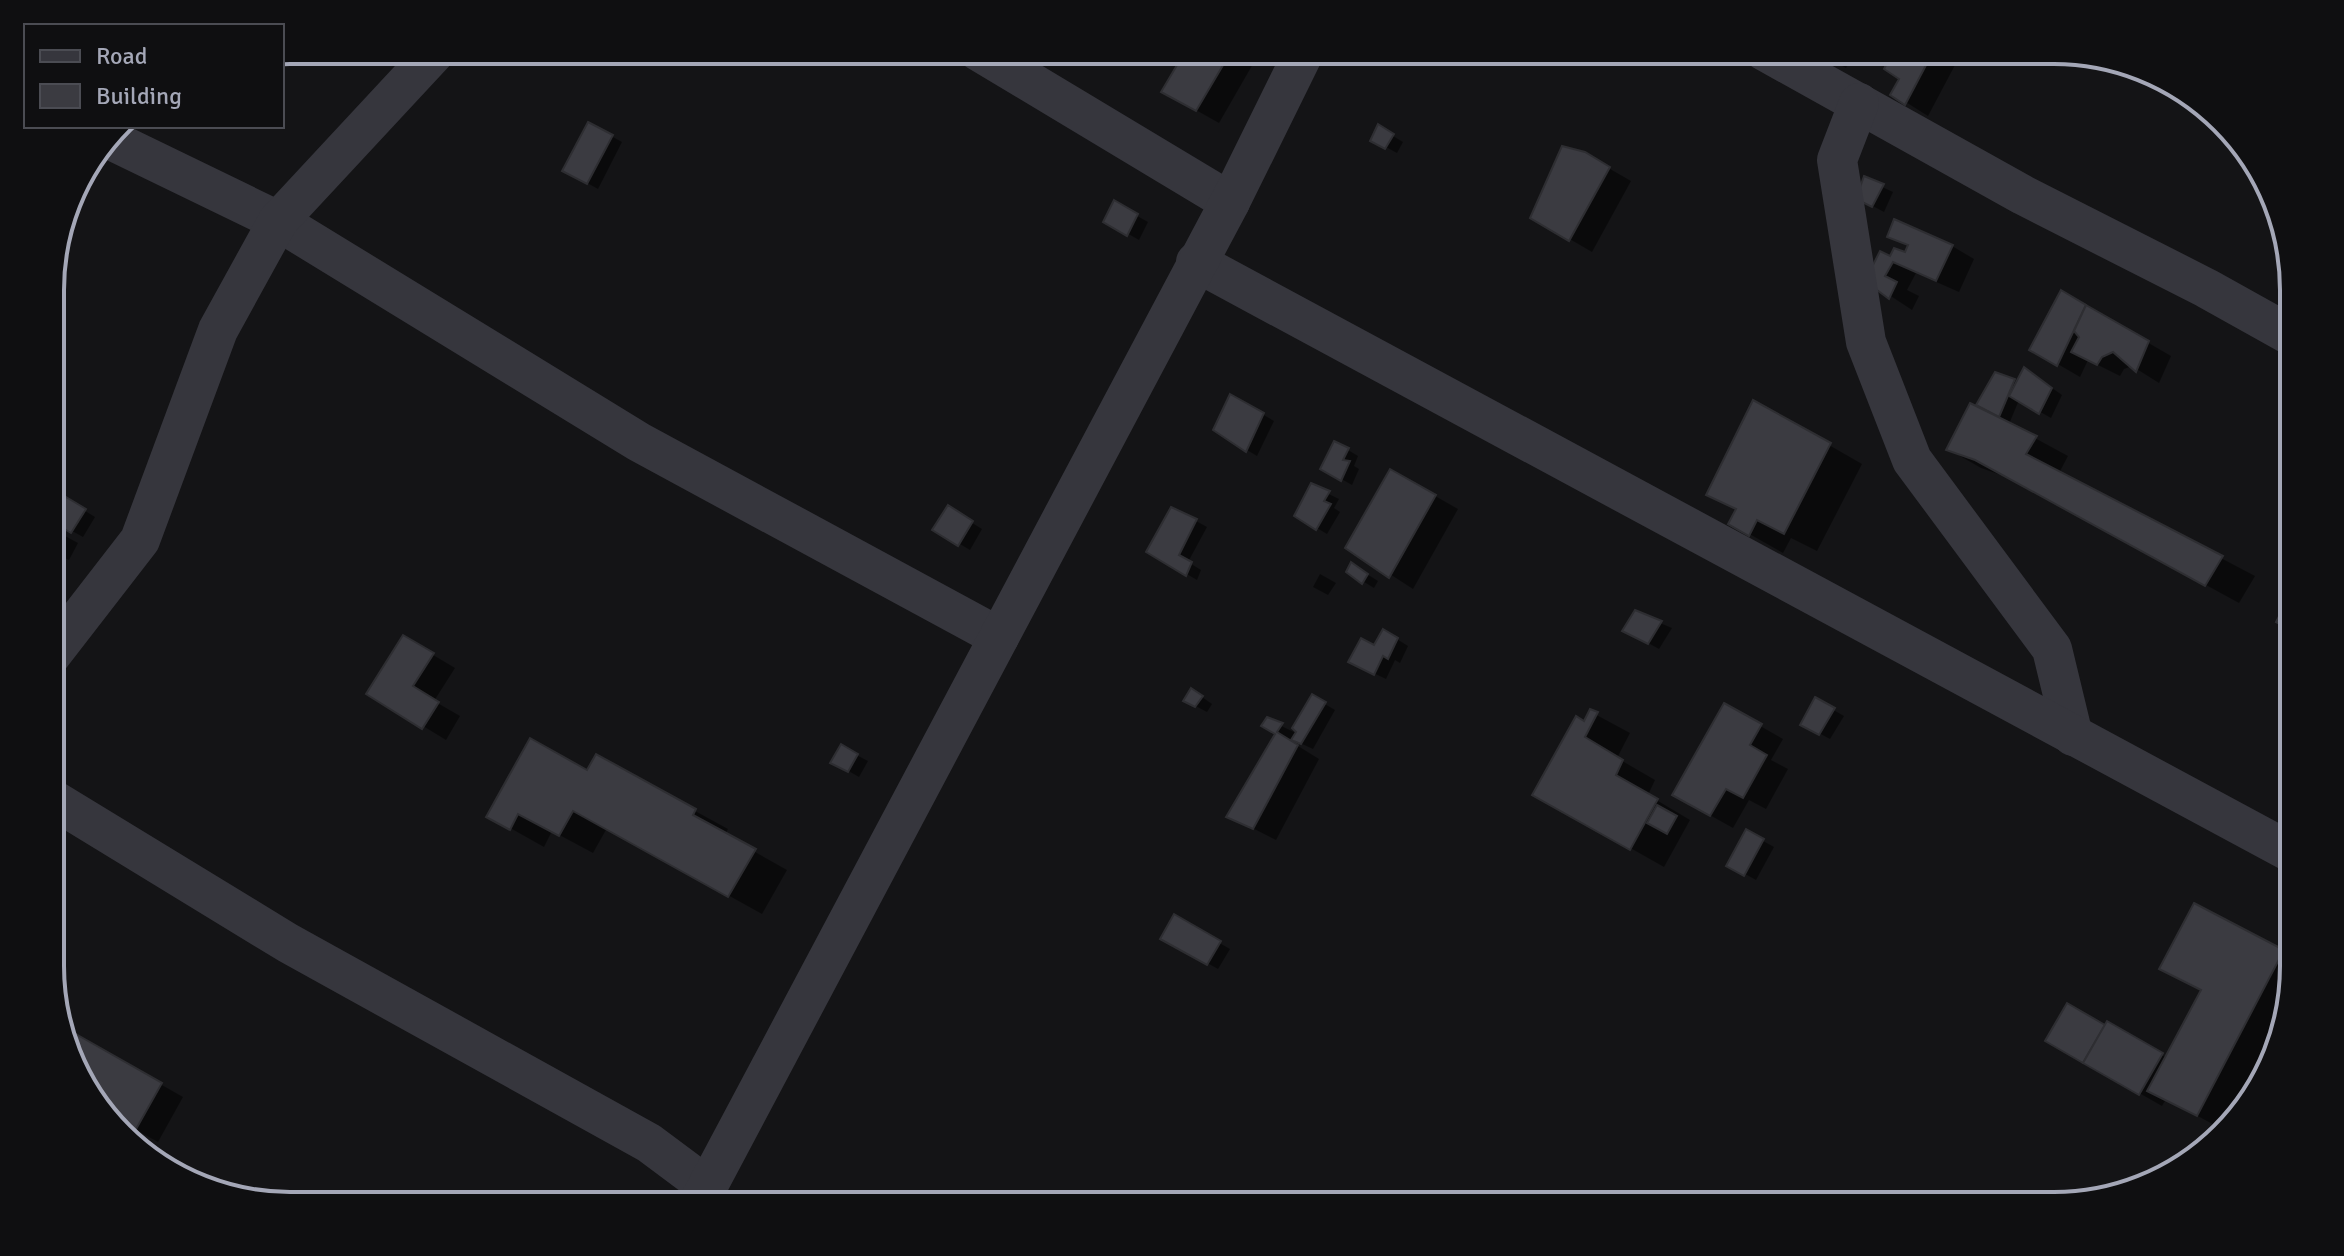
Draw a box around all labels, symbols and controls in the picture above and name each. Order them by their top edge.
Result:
legend [24,24,284,128]
text: Road [96,41,147,71]
text: Building [96,81,182,111]

